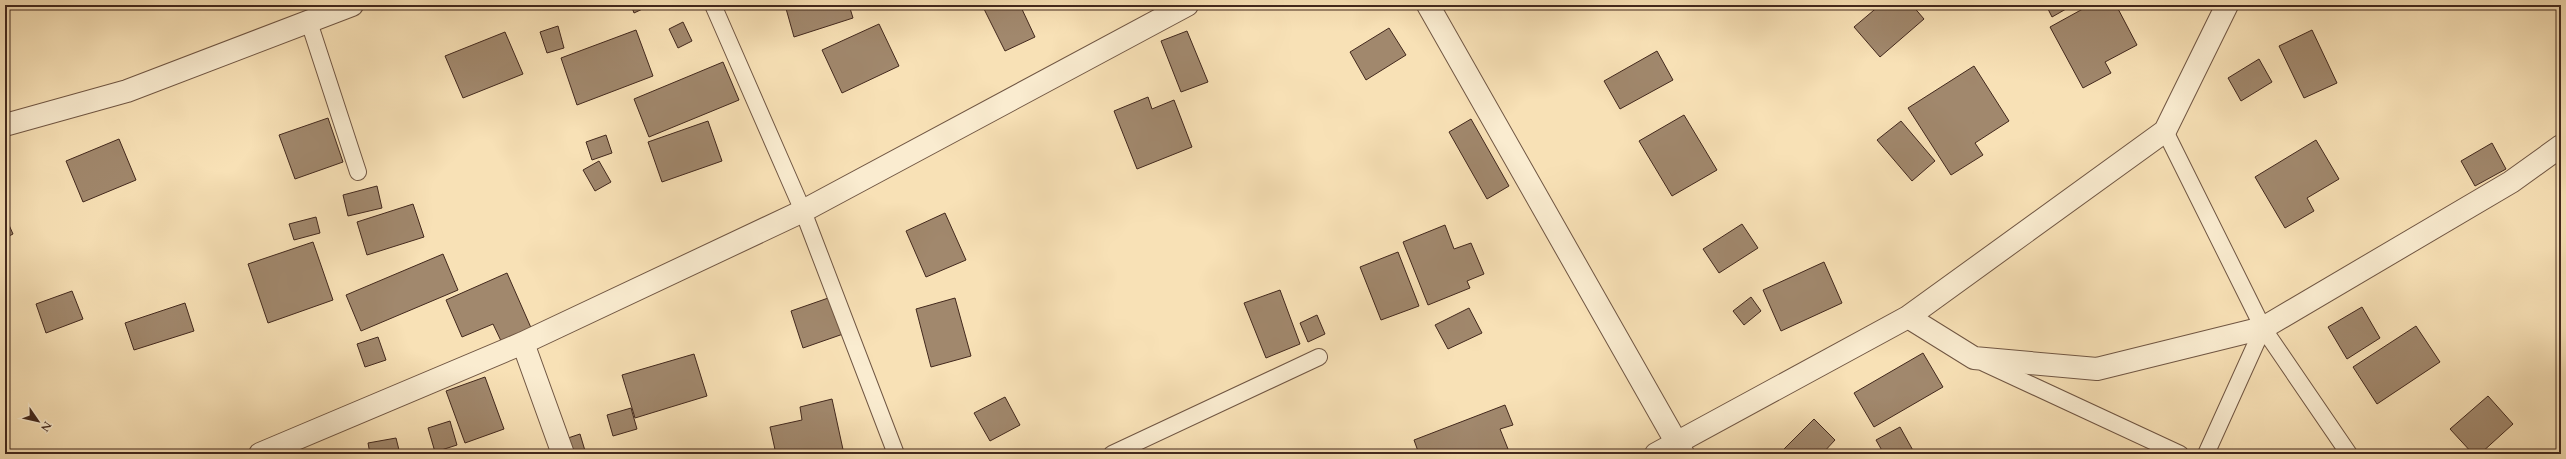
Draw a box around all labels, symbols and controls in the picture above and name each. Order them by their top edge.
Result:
north arrow [18,401,58,441]
text: N [37,418,55,435]

